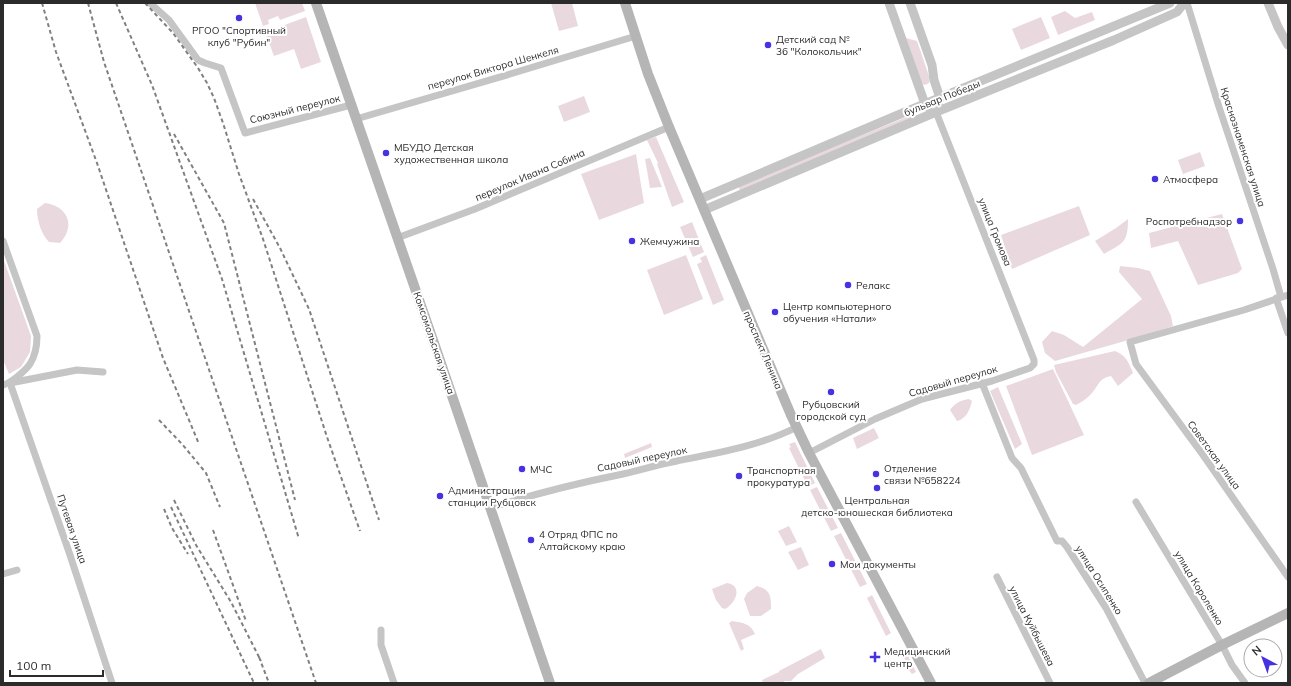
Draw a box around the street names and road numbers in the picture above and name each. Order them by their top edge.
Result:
street label: переулок Виктора Шенкеля [426,43,560,93]
street label: бульвар Победы [902,77,982,119]
street label: Краснознаменская улица [1218,86,1268,208]
street label: Союзный переулок [248,91,342,127]
street label: переулок Ивана Собина [473,146,587,204]
street label: улица Громова [975,196,1015,268]
street label: Комсомольская улица [410,290,458,396]
street label: проспект Ленина [741,309,785,391]
street label: Садовый переулок [907,362,999,400]
street label: Советская улица [1185,418,1243,492]
street label: Садовый переулок [596,443,689,475]
street label: Путевая улица [54,493,90,565]
street label: улица Осипенко [1073,543,1126,617]
street label: улица Короленко [1172,548,1226,628]
street label: улица Куйбышева [1006,584,1058,668]

